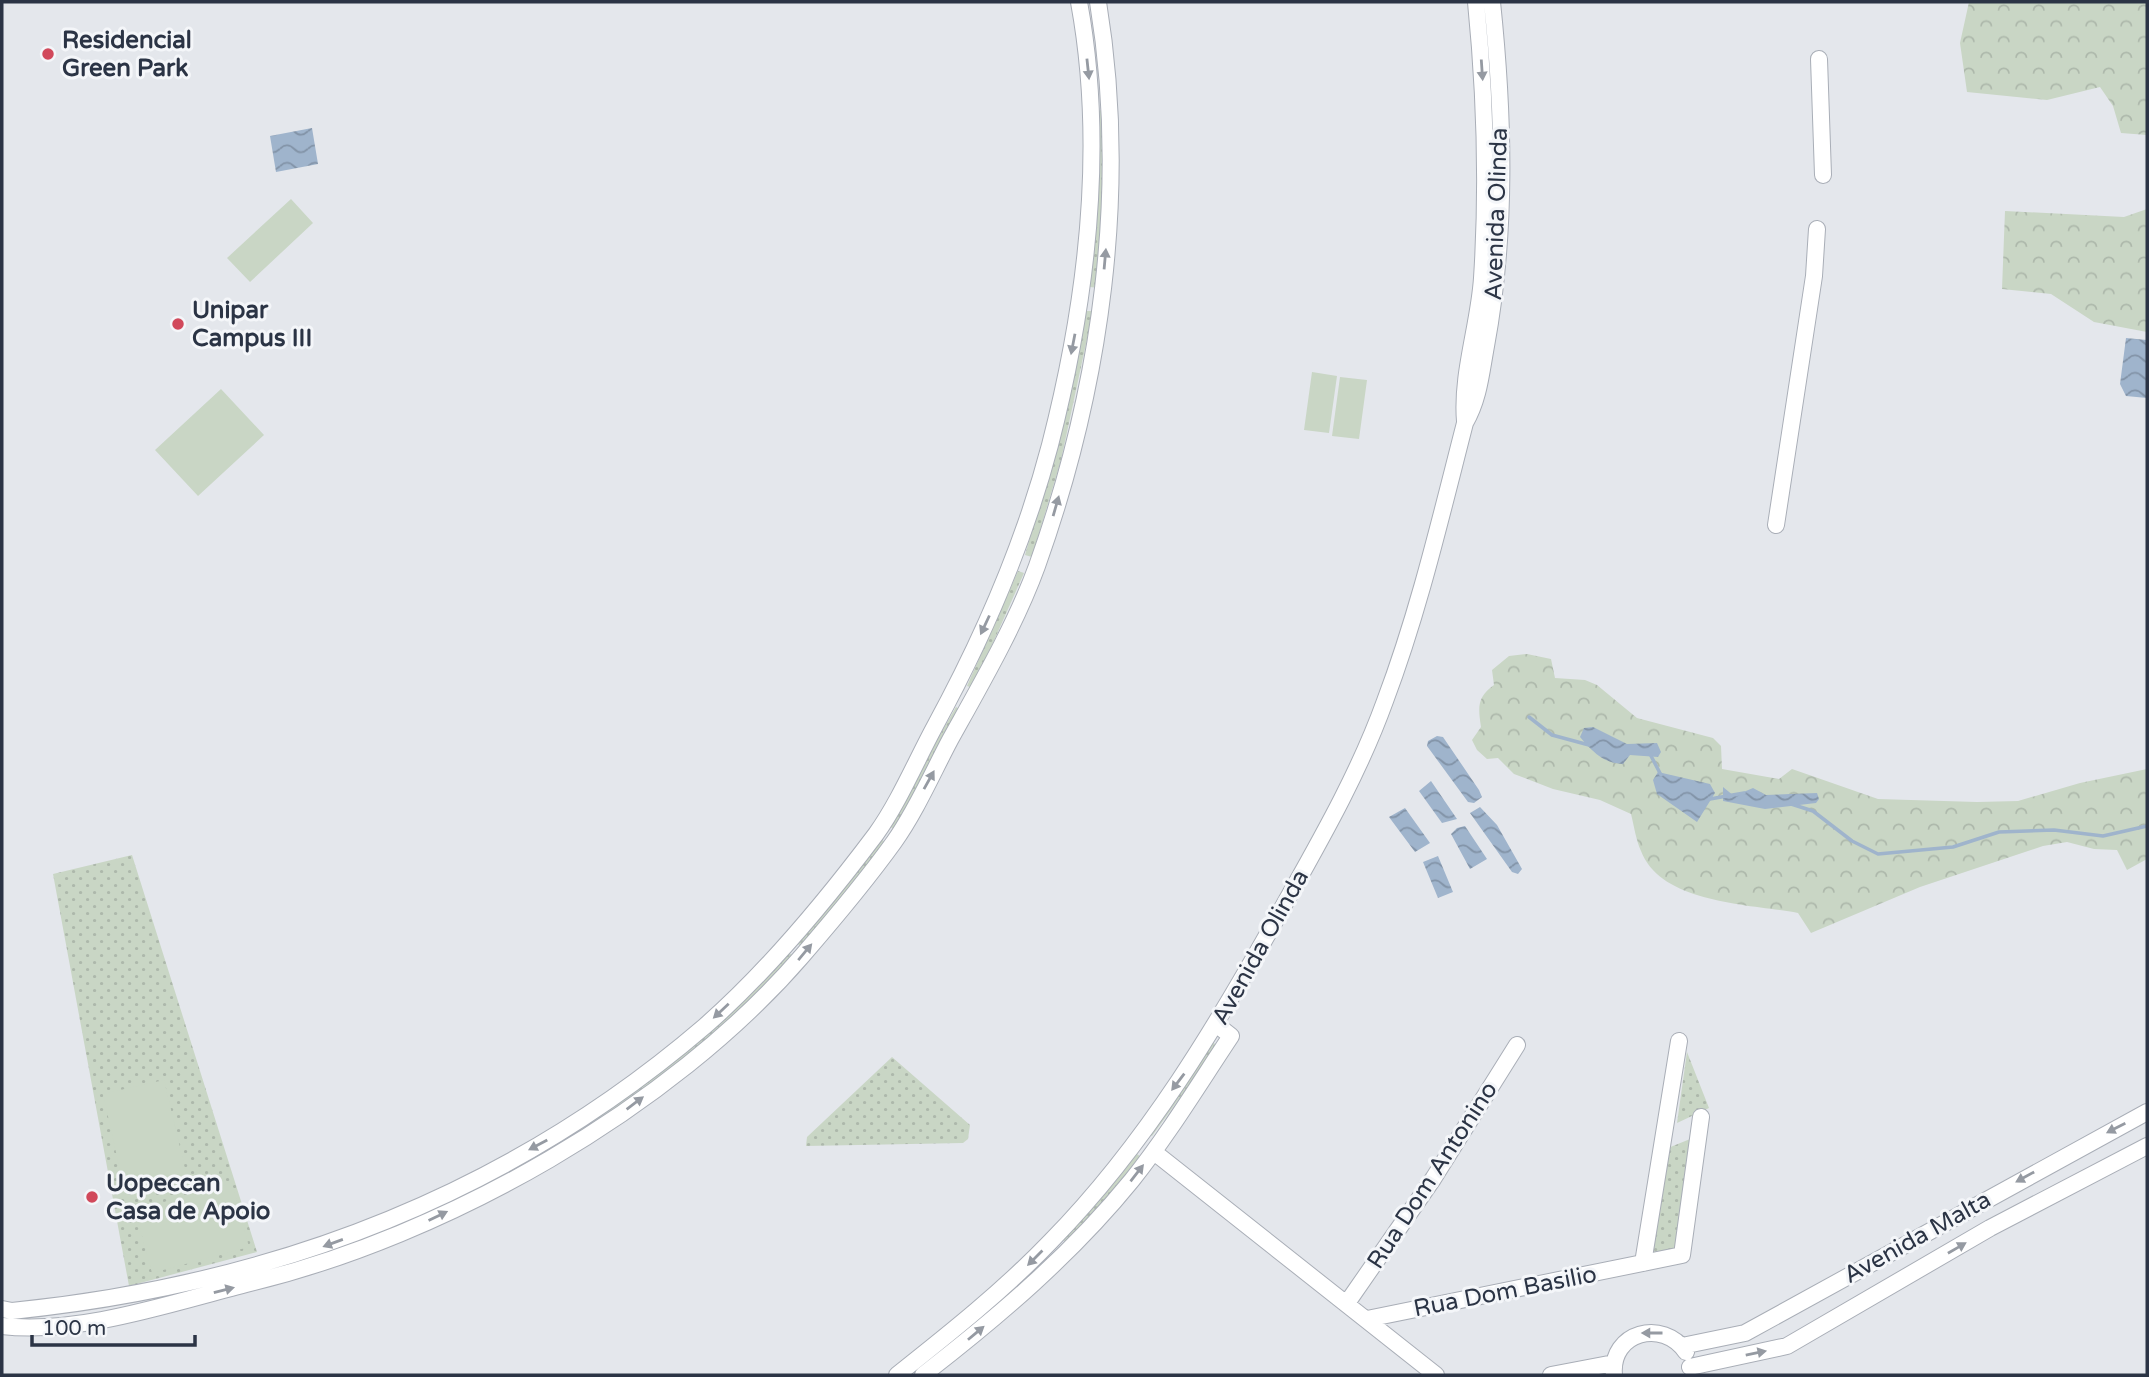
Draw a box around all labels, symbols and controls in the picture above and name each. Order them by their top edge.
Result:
place label: Residencial Green Park [62,26,192,83]
marker: Residencial Green Park [40,46,56,62]
one-way arrow [1082,59,1093,81]
one-way arrow [1477,59,1488,81]
street label: Avenida Olinda [1479,127,1514,301]
one-way arrow [1100,248,1111,270]
place label: Unipar Campus III [192,296,312,353]
marker: Unipar Campus III [170,316,186,332]
one-way arrow [1067,333,1078,355]
one-way arrow [1051,495,1061,516]
one-way arrow [980,614,991,635]
one-way arrow [923,770,935,789]
street label: Avenida Olinda [1206,865,1315,1030]
one-way arrow [797,943,813,961]
one-way arrow [713,1002,730,1018]
one-way arrow [1171,1072,1186,1090]
street label: Rua Dom Antonino [1361,1076,1504,1274]
one-way arrow [626,1095,644,1110]
one-way arrow [2106,1122,2126,1133]
one-way arrow [528,1140,548,1151]
one-way arrow [1130,1164,1144,1182]
place label: Uopeccan Casa de Apoio [106,1169,270,1226]
one-way arrow [2016,1171,2035,1183]
street label: Avenida Malta [1839,1185,1996,1290]
marker: Uopeccan Casa de Apoio [84,1189,100,1205]
one-way arrow [428,1210,448,1221]
one-way arrow [322,1238,343,1249]
one-way arrow [1947,1241,1966,1254]
one-way arrow [1026,1249,1043,1266]
street label: Rua Dom Basilio [1411,1260,1599,1323]
one-way arrow [213,1284,235,1295]
scale bar [32,1304,194,1348]
text: 100 m [42,1316,106,1341]
one-way arrow [966,1325,984,1340]
one-way arrow [1641,1327,1663,1339]
one-way arrow [1745,1347,1767,1358]

